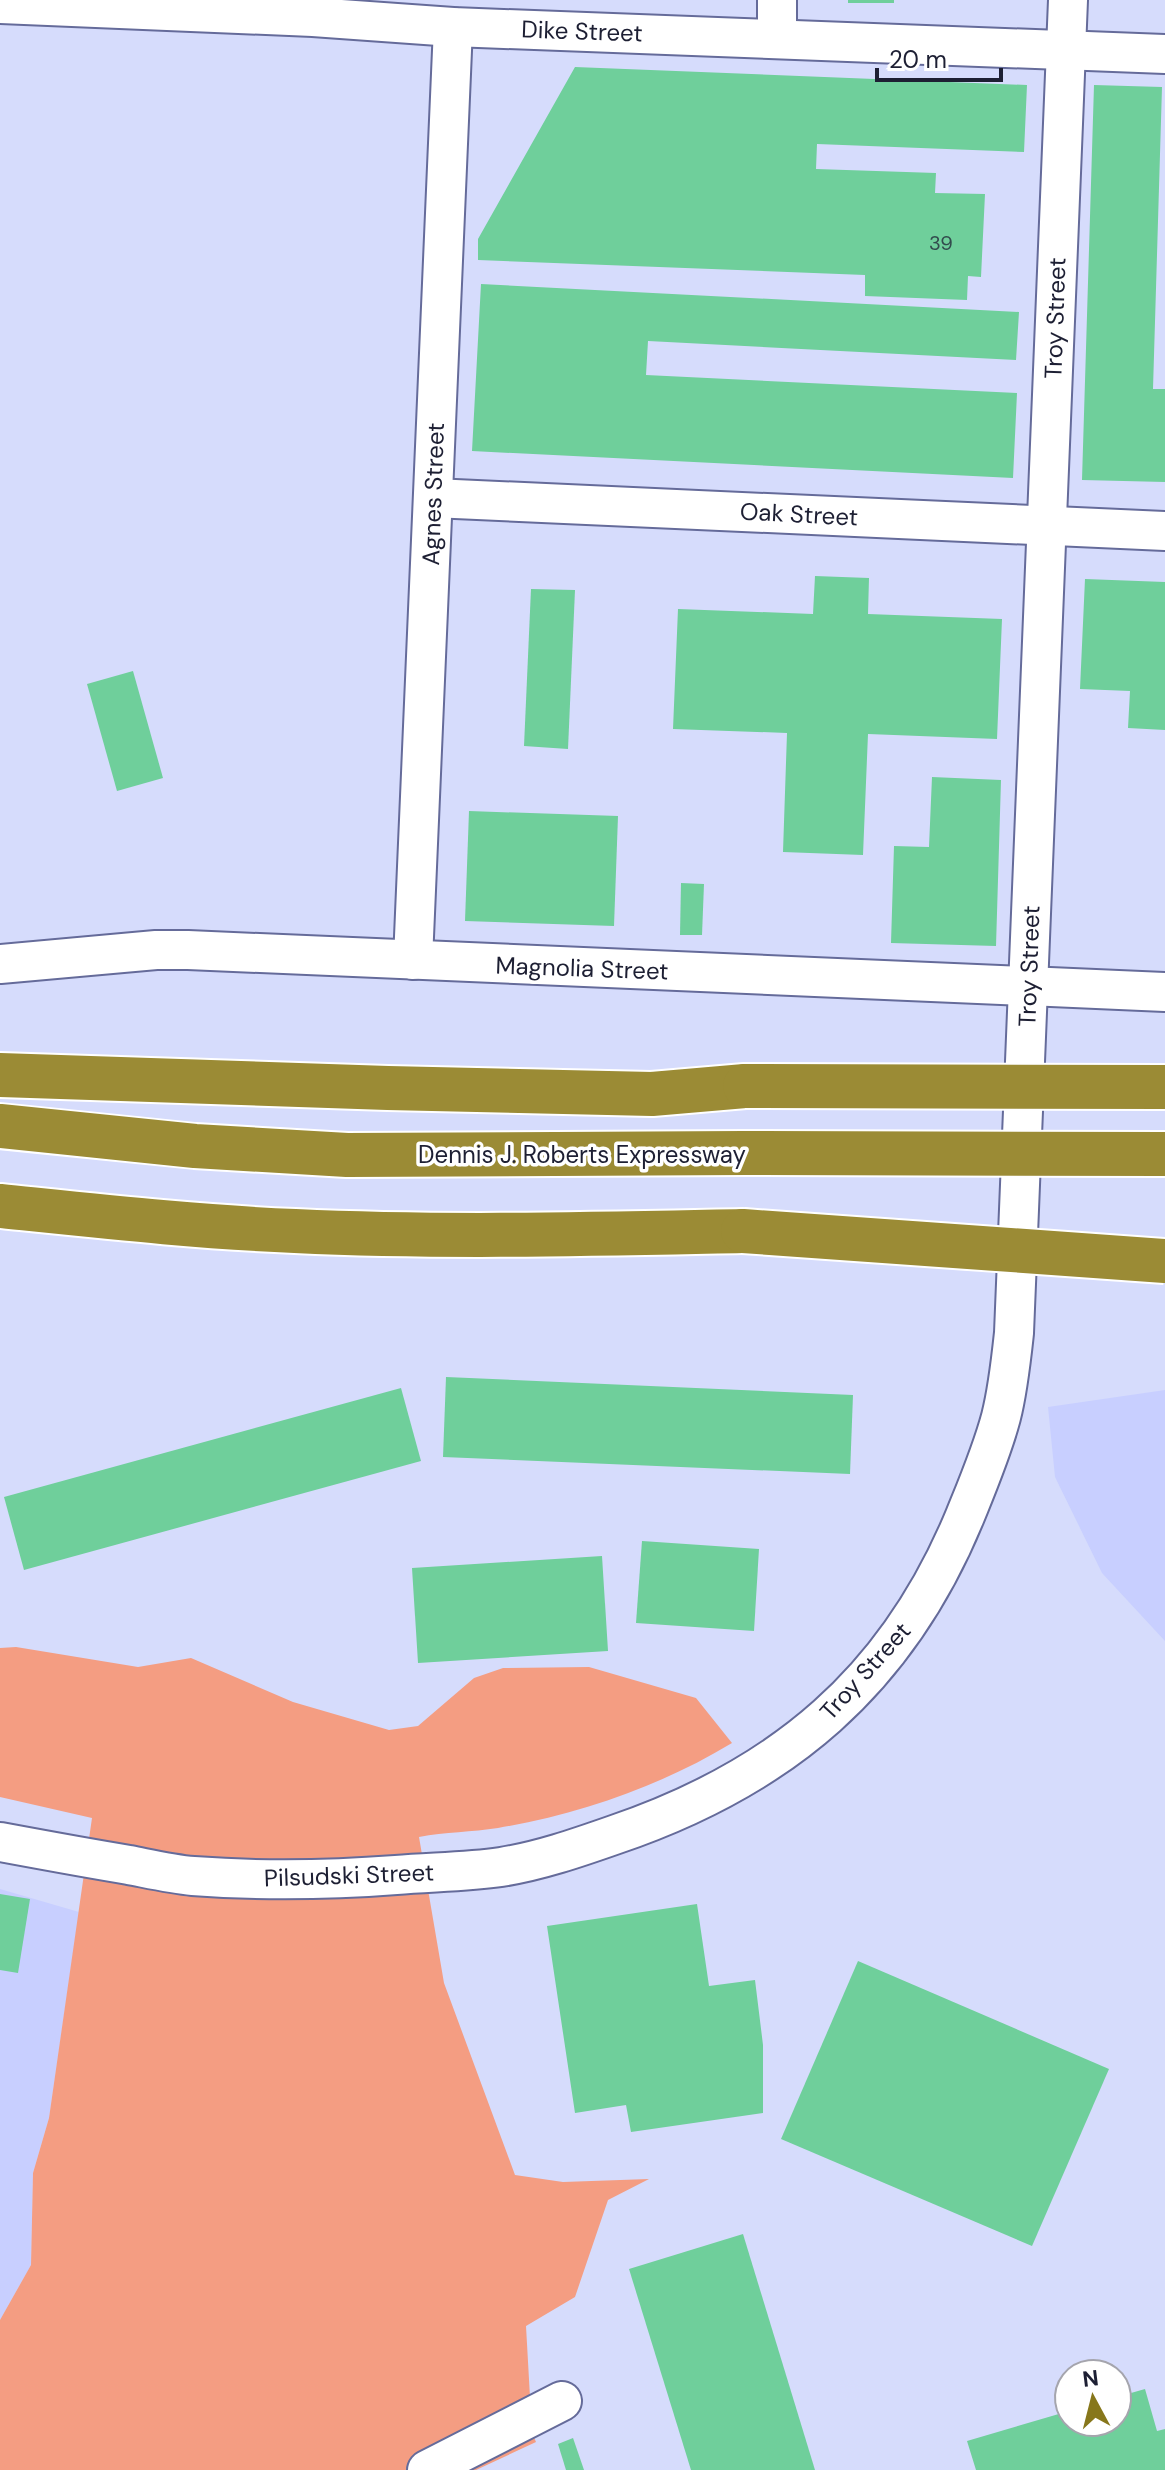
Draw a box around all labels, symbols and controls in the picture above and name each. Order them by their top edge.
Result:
street label: Dike Street [521,13,643,49]
scale bar [877,32,1001,82]
text: 20 m [889,44,947,75]
house number: 39 [929,230,953,256]
street label: Troy Street [1037,257,1073,379]
street label: Agnes Street [415,422,451,566]
street label: Oak Street [739,495,859,533]
street label: Troy Street [1011,905,1047,1027]
street label: Magnolia Street [495,949,669,987]
street label: Dennis J. Roberts Expressway [418,1139,746,1170]
street label: Troy Street [813,1615,917,1727]
street label: Pilsudski Street [263,1857,435,1893]
north arrow [1053,2358,1133,2438]
text: N [1081,2363,1100,2394]

